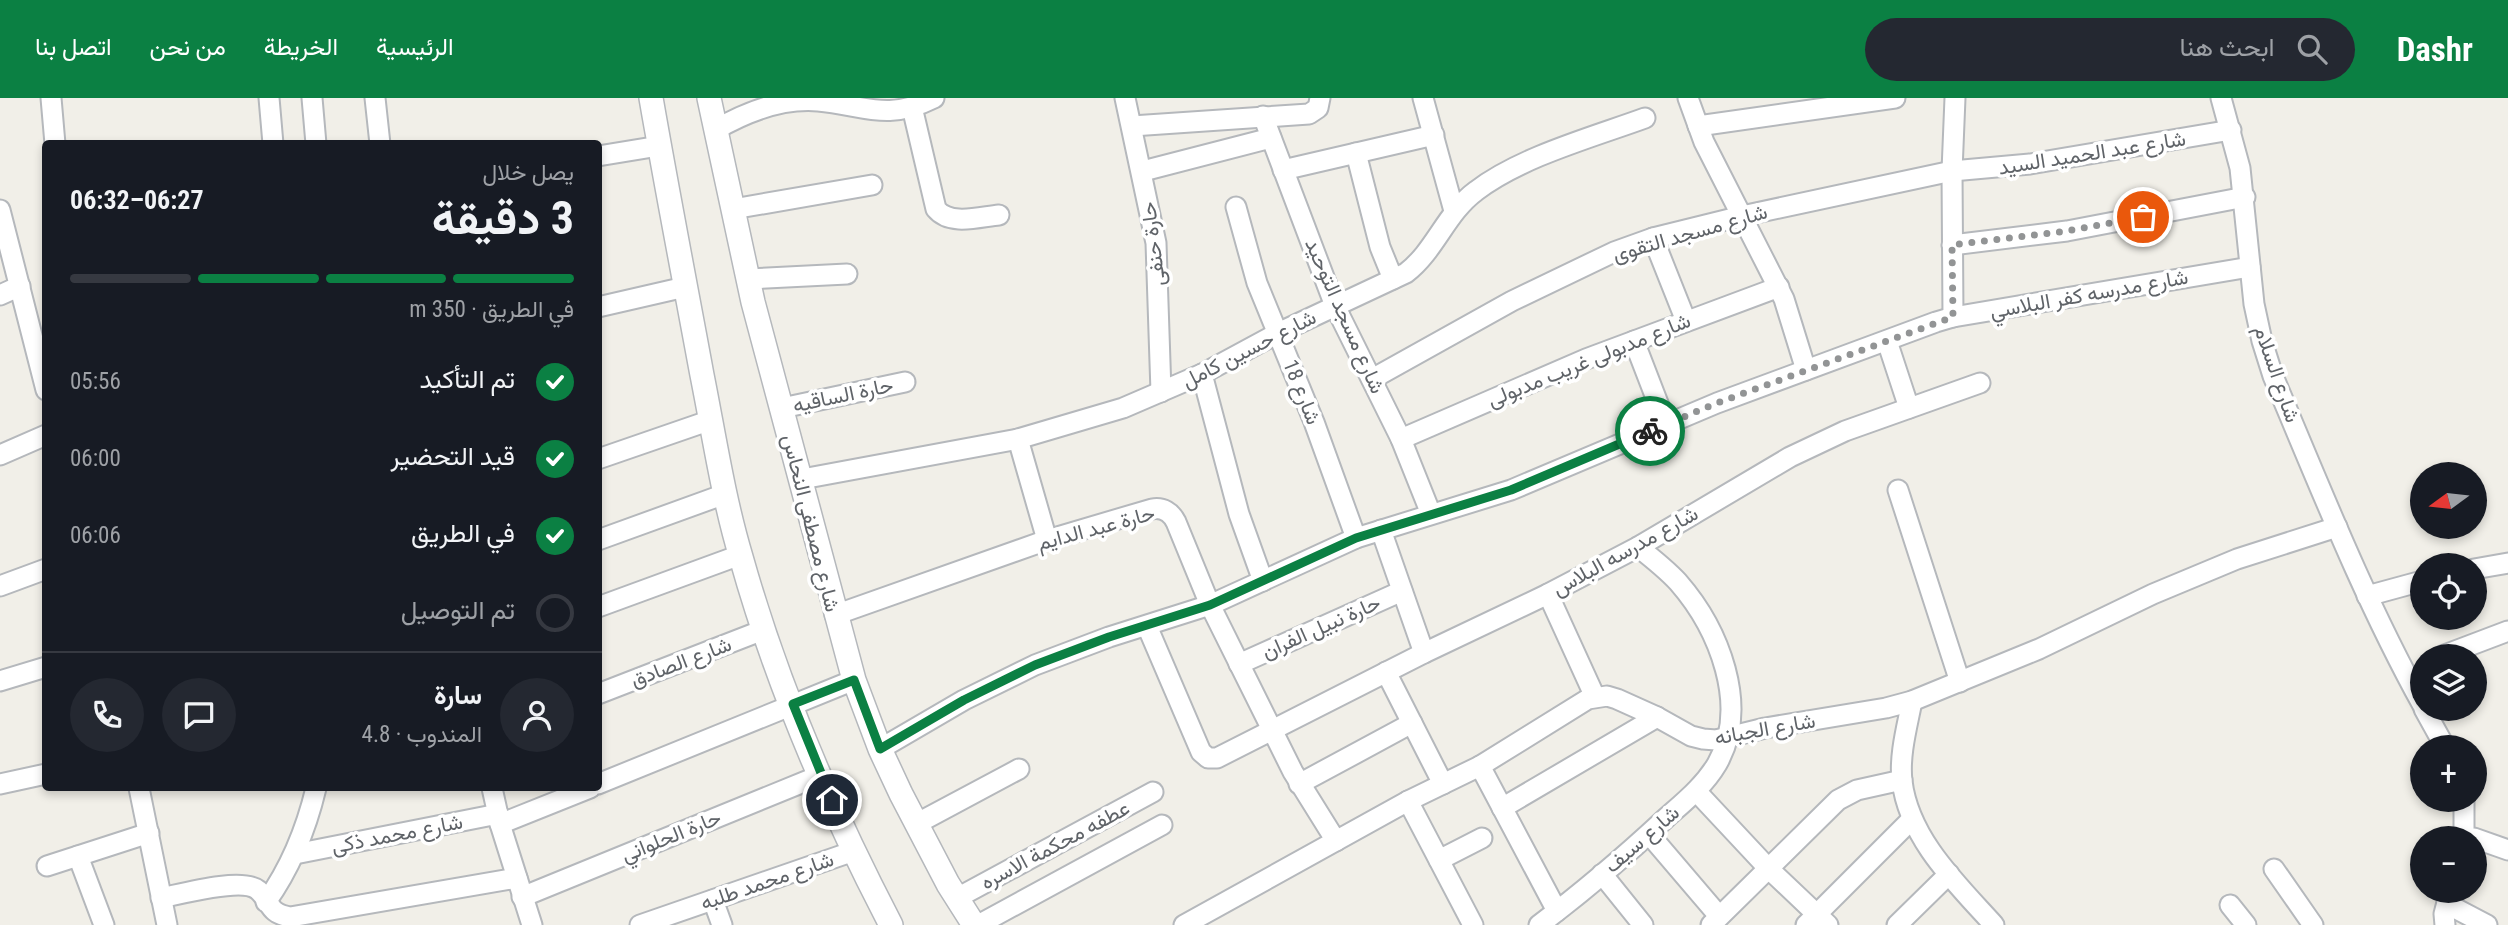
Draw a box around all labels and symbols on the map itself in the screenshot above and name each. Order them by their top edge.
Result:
street label: شارع عبد الحميد السيد [1996,126,2188,182]
pin [2113,187,2173,247]
street label: شارع مسجد التقوى [1610,199,1771,268]
street label: حارة حنفى [1136,200,1171,288]
street label: شارع مسجد التوحيد [1298,235,1390,398]
street label: شارع مدرسه كفر البلاسي [1988,265,2191,328]
street label: شارع حسين كامل [1178,305,1321,395]
street label: شارع مدبولى غريب مدبولى [1484,308,1695,414]
street label: شارع السلام [2247,322,2305,426]
street label: شارع 18 [1276,356,1326,429]
street label: حارة الساقيه [791,373,896,418]
courier [1615,396,1685,466]
street label: شارع مصطفى النحاس [775,432,845,615]
north arrow [2410,462,2487,539]
street label: حارة عبد الدايم [1035,501,1158,557]
street label: شارع مدرسه البلاس [1548,501,1703,603]
street label: حارة نبيل الفران [1258,590,1384,665]
street label: شارع الصادق [627,632,736,694]
street label: شارع الجبانه [1713,708,1818,752]
pin [802,770,862,830]
street label: عطفه محكمة الاسره [977,796,1134,895]
street label: شارع سيف [1600,800,1685,879]
street label: حارة الحلواني [618,805,726,872]
street label: شارع محمد ذكى [329,809,465,860]
street label: شارع محمد طلبه [697,847,837,917]

